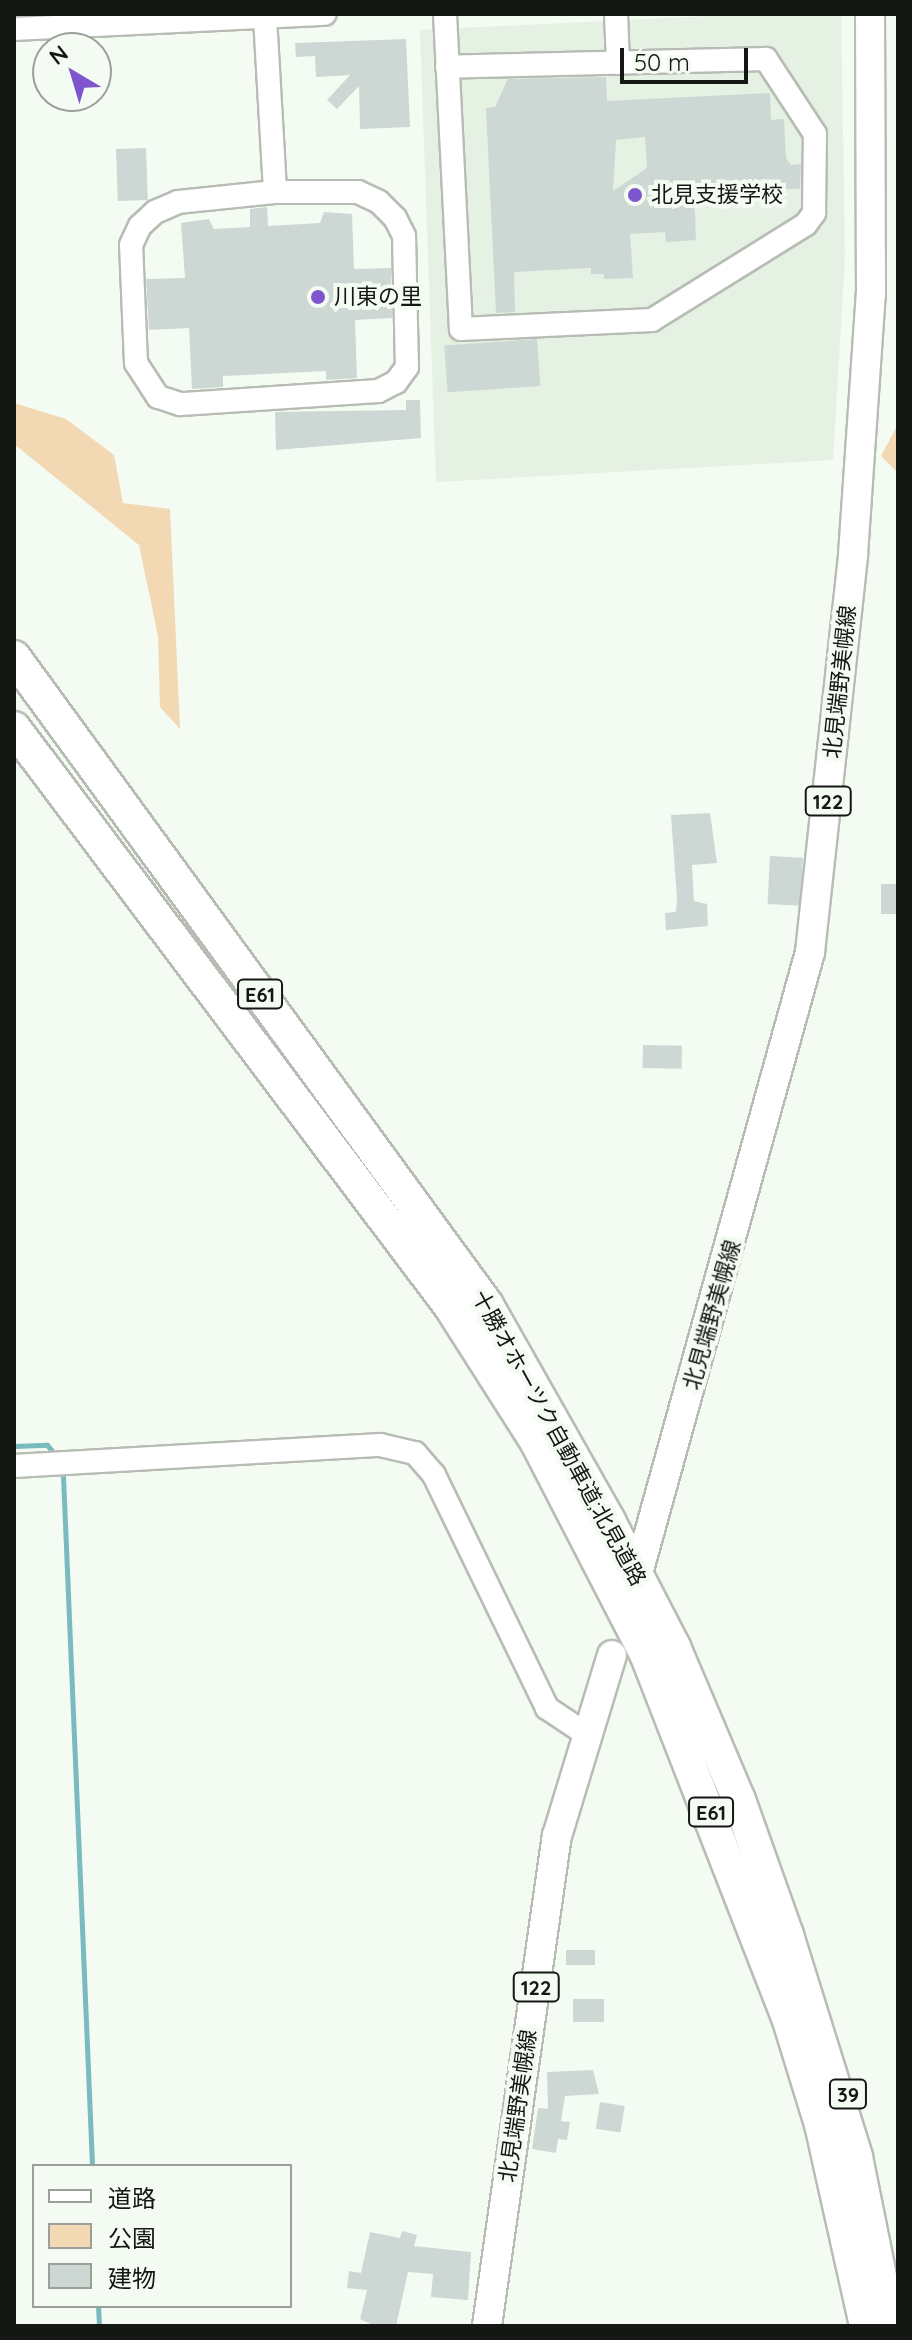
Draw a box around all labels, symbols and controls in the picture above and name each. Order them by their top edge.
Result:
north arrow [32,32,112,112]
scale bar [624,32,752,82]
text: N [43,39,73,71]
text: 50 m [634,47,690,77]
place label: 北見支援学校 [651,182,783,208]
marker: 北見支援学校 [626,186,644,204]
place label: 川東の里 [334,284,422,310]
marker: 川東の里 [309,288,327,306]
street label: 北見端野美幌線 [819,604,861,760]
road number: 122 [804,785,852,817]
road number: E61 [236,978,284,1010]
street label: 北見端野美幌線 [678,1237,746,1393]
street label: 十勝オホーツク自動車道;北見道路 [466,1285,652,1591]
road number: E61 [687,1796,735,1828]
road number: 122 [512,1971,560,2003]
street label: 北見端野美幌線 [494,2028,542,2184]
road number: 39 [828,2078,868,2110]
legend [32,2164,292,2308]
text: 道路 [108,2183,156,2213]
text: 公園 [108,2223,156,2253]
text: 建物 [108,2263,156,2293]

